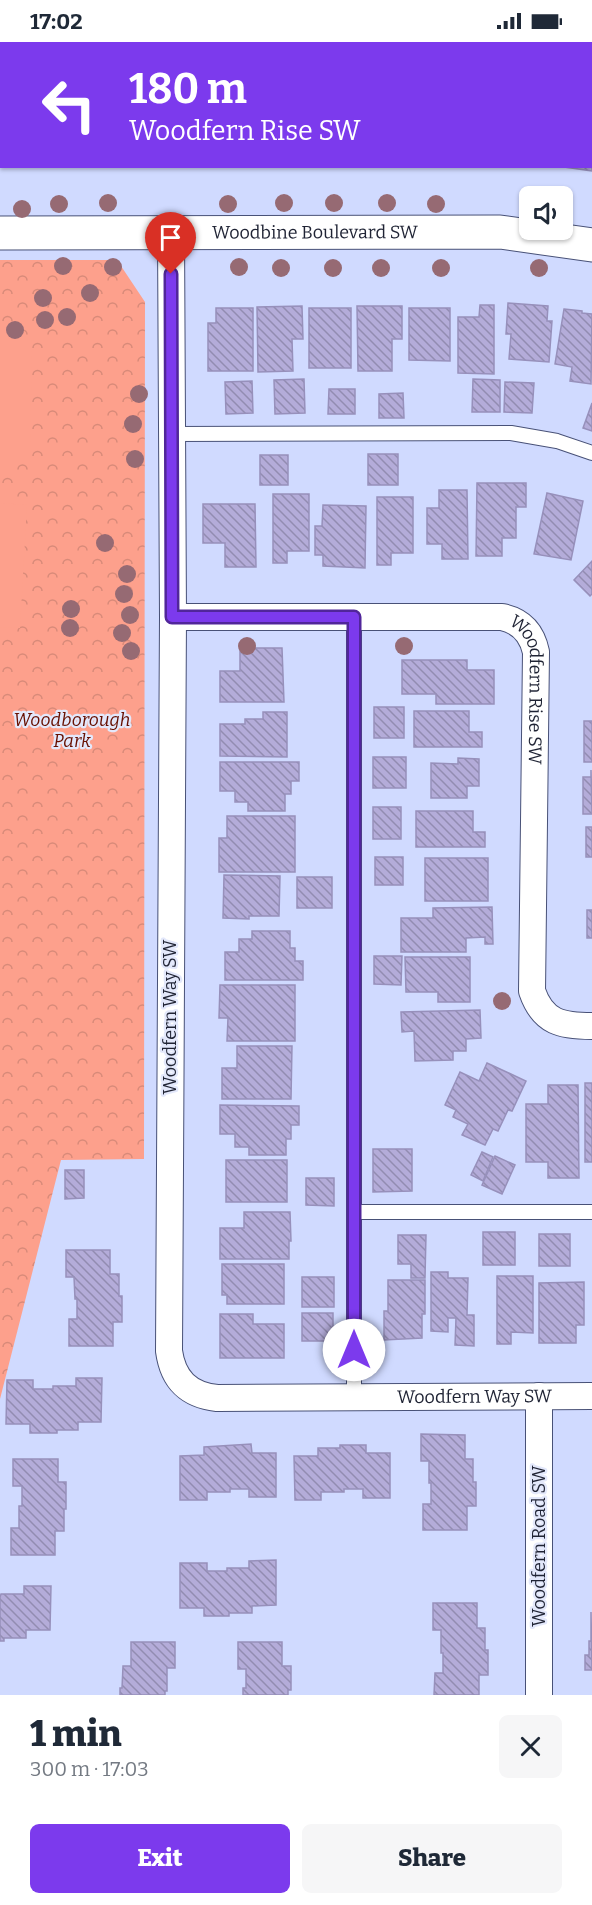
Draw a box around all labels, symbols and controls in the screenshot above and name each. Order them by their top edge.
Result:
text: 17:02 [30,8,83,35]
text: 180 m [129,64,247,114]
icon: left [30,66,108,144]
text: Woodfern Rise SW [129,115,361,147]
map controls [519,186,573,240]
button: sound [519,186,573,240]
pin [145,212,196,274]
icon: arrive [154,221,187,254]
street label: Woodbine Boulevard SW [212,221,419,244]
street label: Woodfern Rise SW [506,610,547,765]
park label: Woodborough Park [14,709,130,752]
street label: Woodfern Way SW [159,939,181,1094]
position arrow [322,1318,386,1382]
street label: Woodfern Way SW [397,1385,553,1408]
street label: Woodfern Road SW [528,1465,550,1627]
text: 1 min [30,1712,122,1756]
button: close [499,1715,562,1778]
text: 300 m · 17:03 [30,1757,149,1781]
button: Exit [30,1824,290,1893]
button: Share [302,1824,562,1893]

